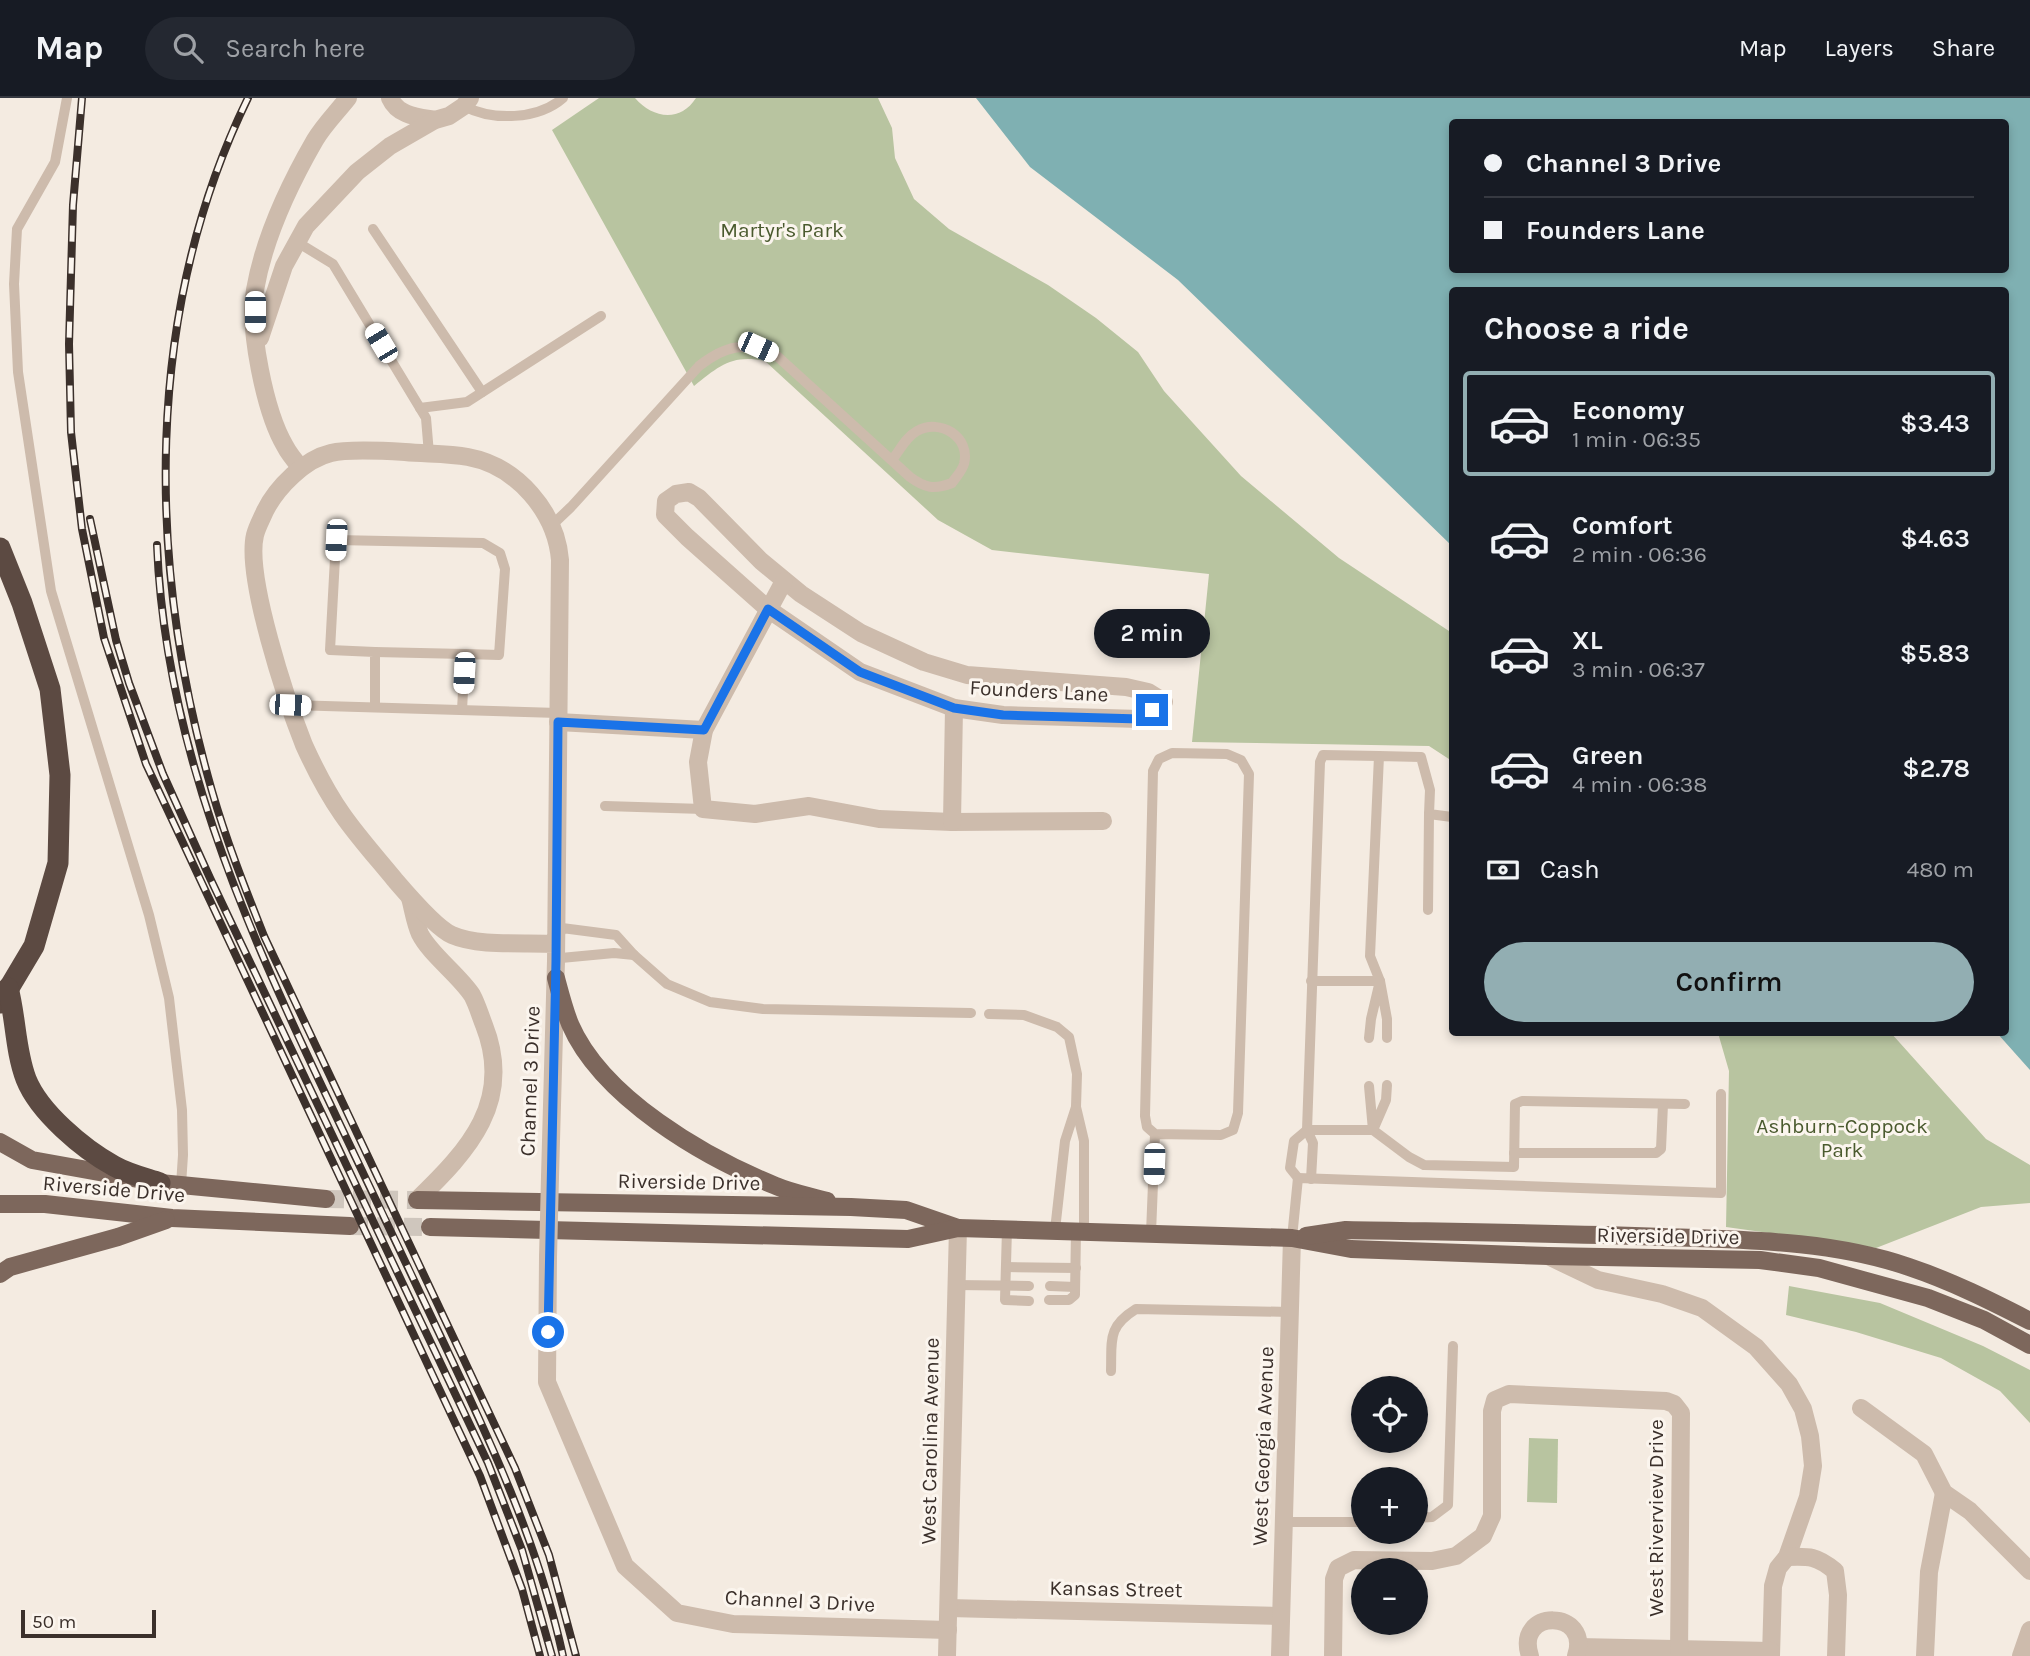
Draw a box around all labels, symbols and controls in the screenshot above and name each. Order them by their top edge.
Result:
search box [145,17,635,80]
text: Map [35,29,103,67]
icon: search [169,29,207,67]
text: Search here [225,33,365,64]
text: Map [1739,34,1787,62]
text: Layers [1825,34,1894,62]
text: Share [1932,34,1995,62]
text: Channel 3 Drive [1526,148,1721,179]
text: Founders Lane [1526,215,1705,246]
park label: Martyr's Park [720,218,844,242]
car [245,291,266,333]
text: Choose a ride [1484,310,1689,347]
car [362,320,401,366]
car [735,329,782,365]
icon: car [1488,392,1551,455]
text: Economy [1572,395,1684,426]
text: $3.43 [1900,408,1970,439]
text: 1 min · 06:35 [1572,426,1701,453]
icon: car [1488,507,1551,570]
text: Comfort [1572,510,1673,541]
car [325,518,348,562]
text: $4.63 [1900,523,1970,554]
text: 2 min · 06:36 [1572,541,1707,568]
callout: 2 min [1094,608,1210,658]
text: 2 min [1121,620,1183,647]
icon: car [1488,622,1551,685]
text: XL [1572,625,1603,656]
text: $5.83 [1900,638,1970,669]
car [453,651,476,695]
text: 3 min · 06:37 [1572,656,1705,683]
street label: Founders Lane [969,675,1109,707]
car [269,694,312,716]
route end [1136,694,1168,726]
icon: car [1488,737,1551,800]
text: Green [1572,740,1644,771]
text: $2.78 [1902,753,1970,784]
text: 4 min · 06:38 [1572,771,1707,798]
icon: cash [1484,851,1522,889]
text: Cash [1540,854,1600,885]
text: 480 m [1906,856,1974,883]
button: Confirm [1484,942,1974,1022]
street label: Channel 3 Drive [515,1005,545,1157]
park label: Ashburn-Coppock Park [1756,1114,1928,1162]
car [1143,1143,1166,1185]
street label: Riverside Drive [617,1169,761,1195]
street label: Riverside Drive [42,1171,186,1207]
street label: Riverside Drive [1596,1223,1740,1249]
route start [532,1316,564,1348]
street label: West Carolina Avenue [916,1337,944,1545]
street label: West Georgia Avenue [1248,1346,1278,1546]
map controls [1351,1376,1428,1635]
button: locate [1351,1376,1428,1453]
street label: West Riverview Drive [1644,1419,1668,1617]
button: + [1351,1467,1428,1544]
button: − [1351,1558,1428,1635]
street label: Kansas Street [1049,1576,1183,1602]
street label: Channel 3 Drive [724,1585,876,1617]
scale bar [21,1607,156,1639]
text: 50 m [32,1611,76,1633]

